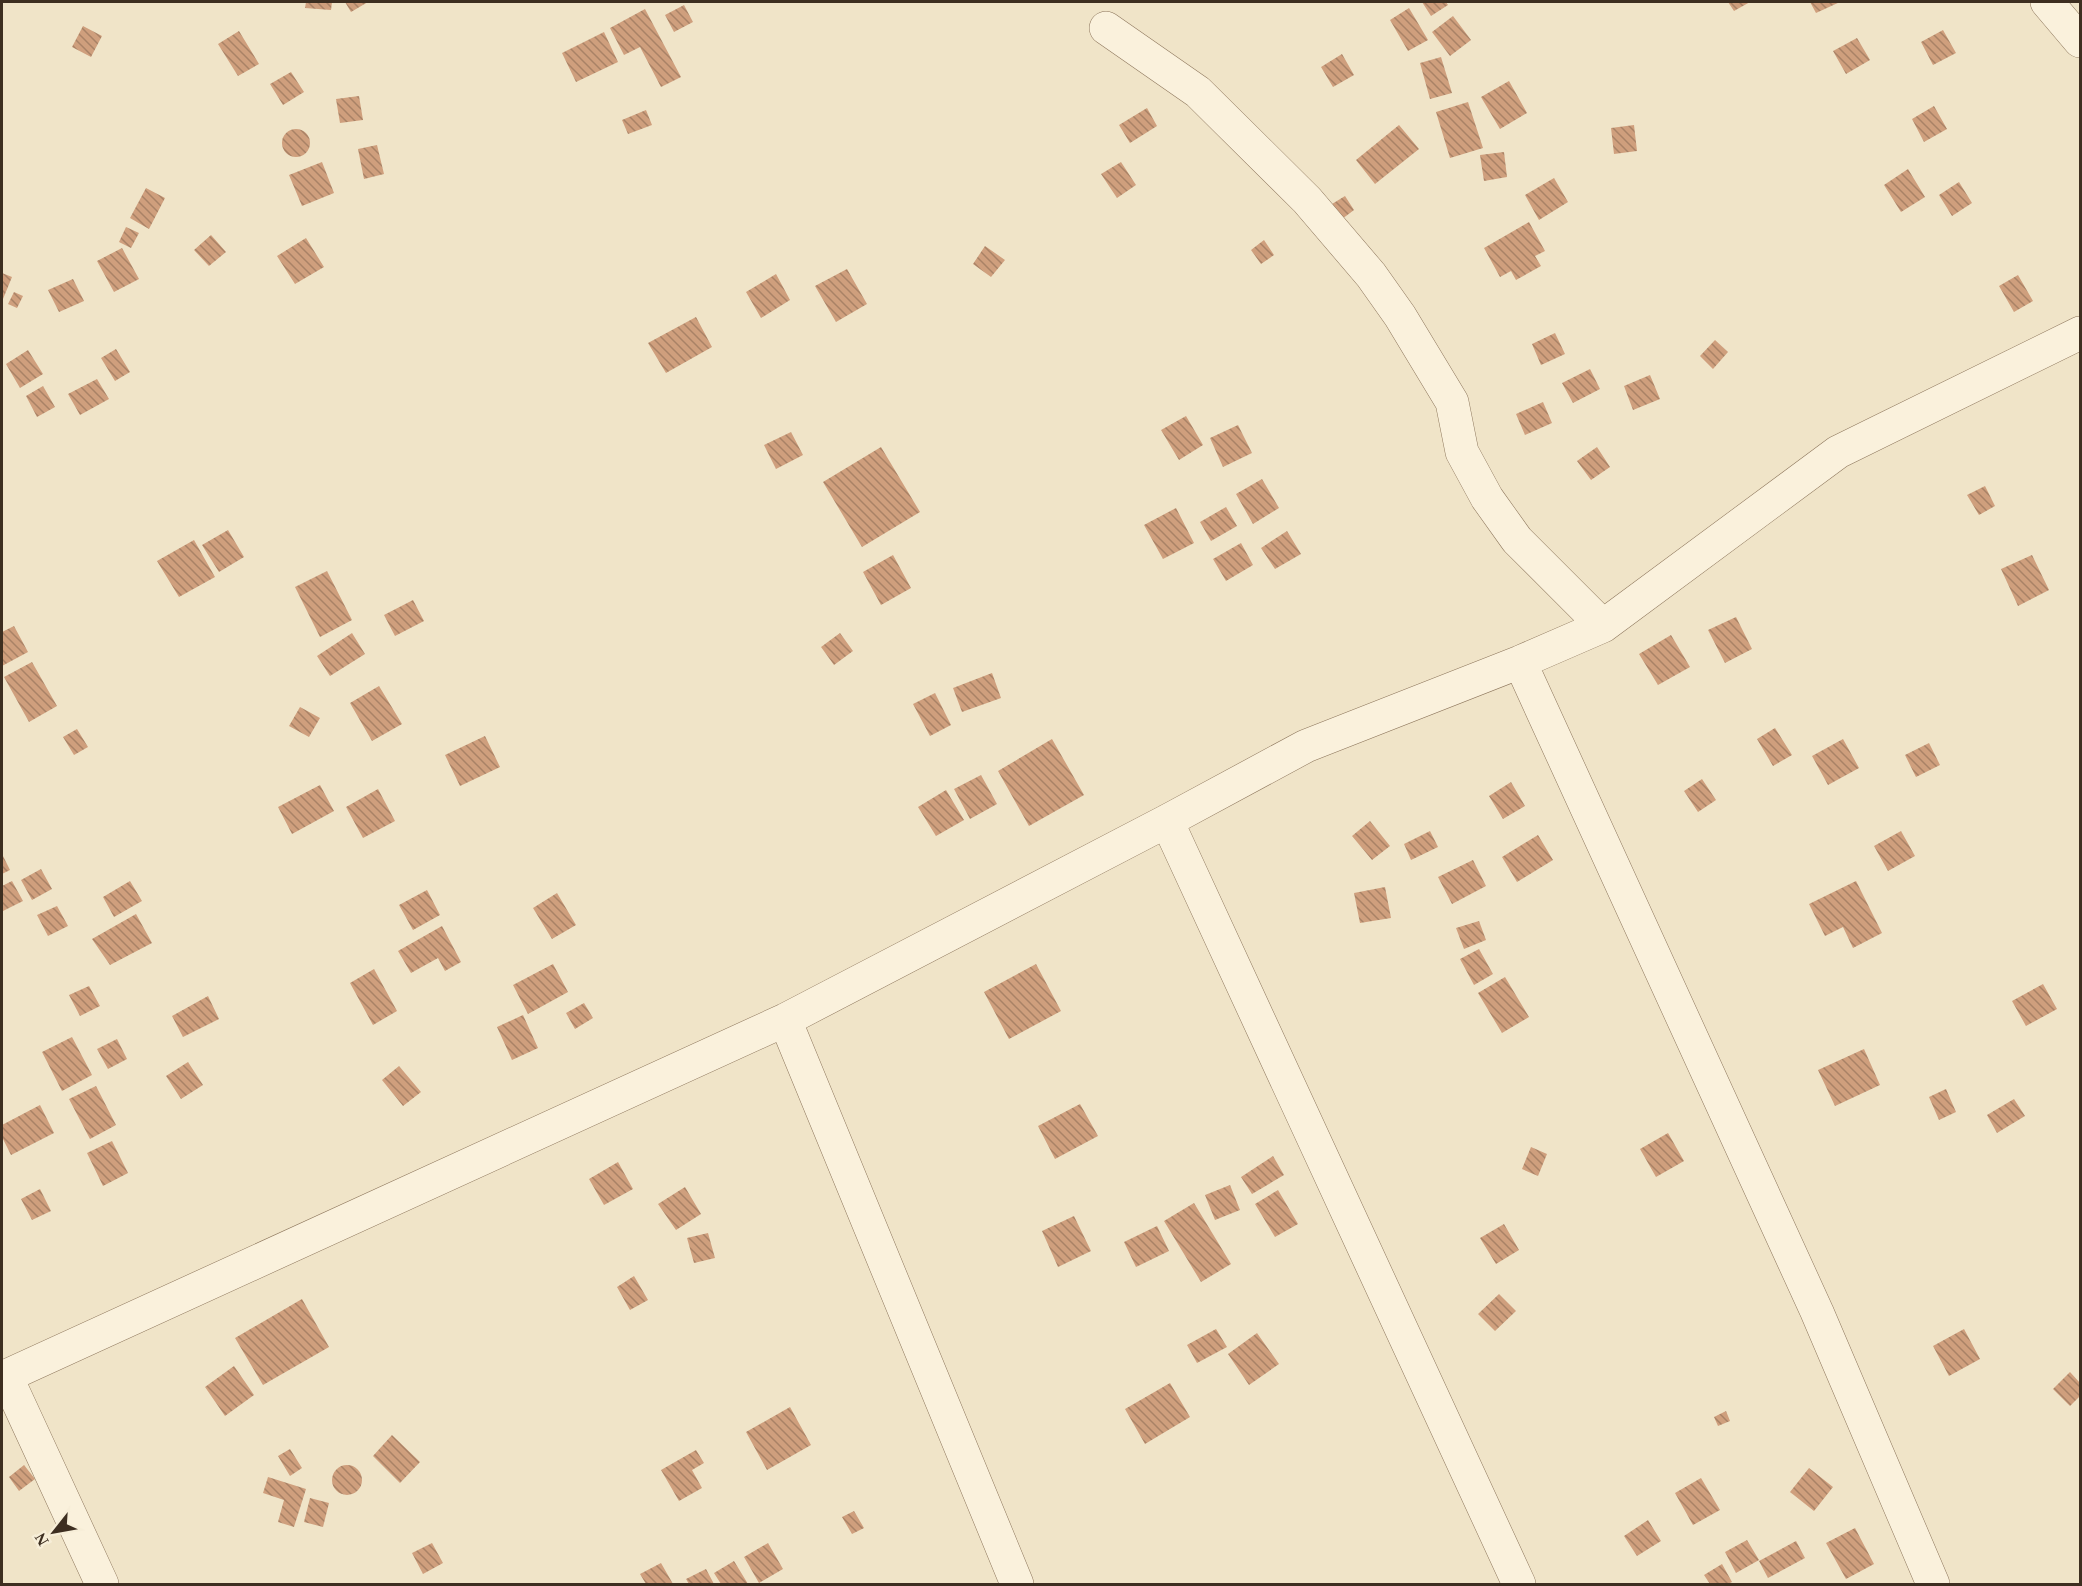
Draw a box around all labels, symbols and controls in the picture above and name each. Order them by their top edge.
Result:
north arrow [24,1502,84,1562]
text: N [31,1530,52,1549]

